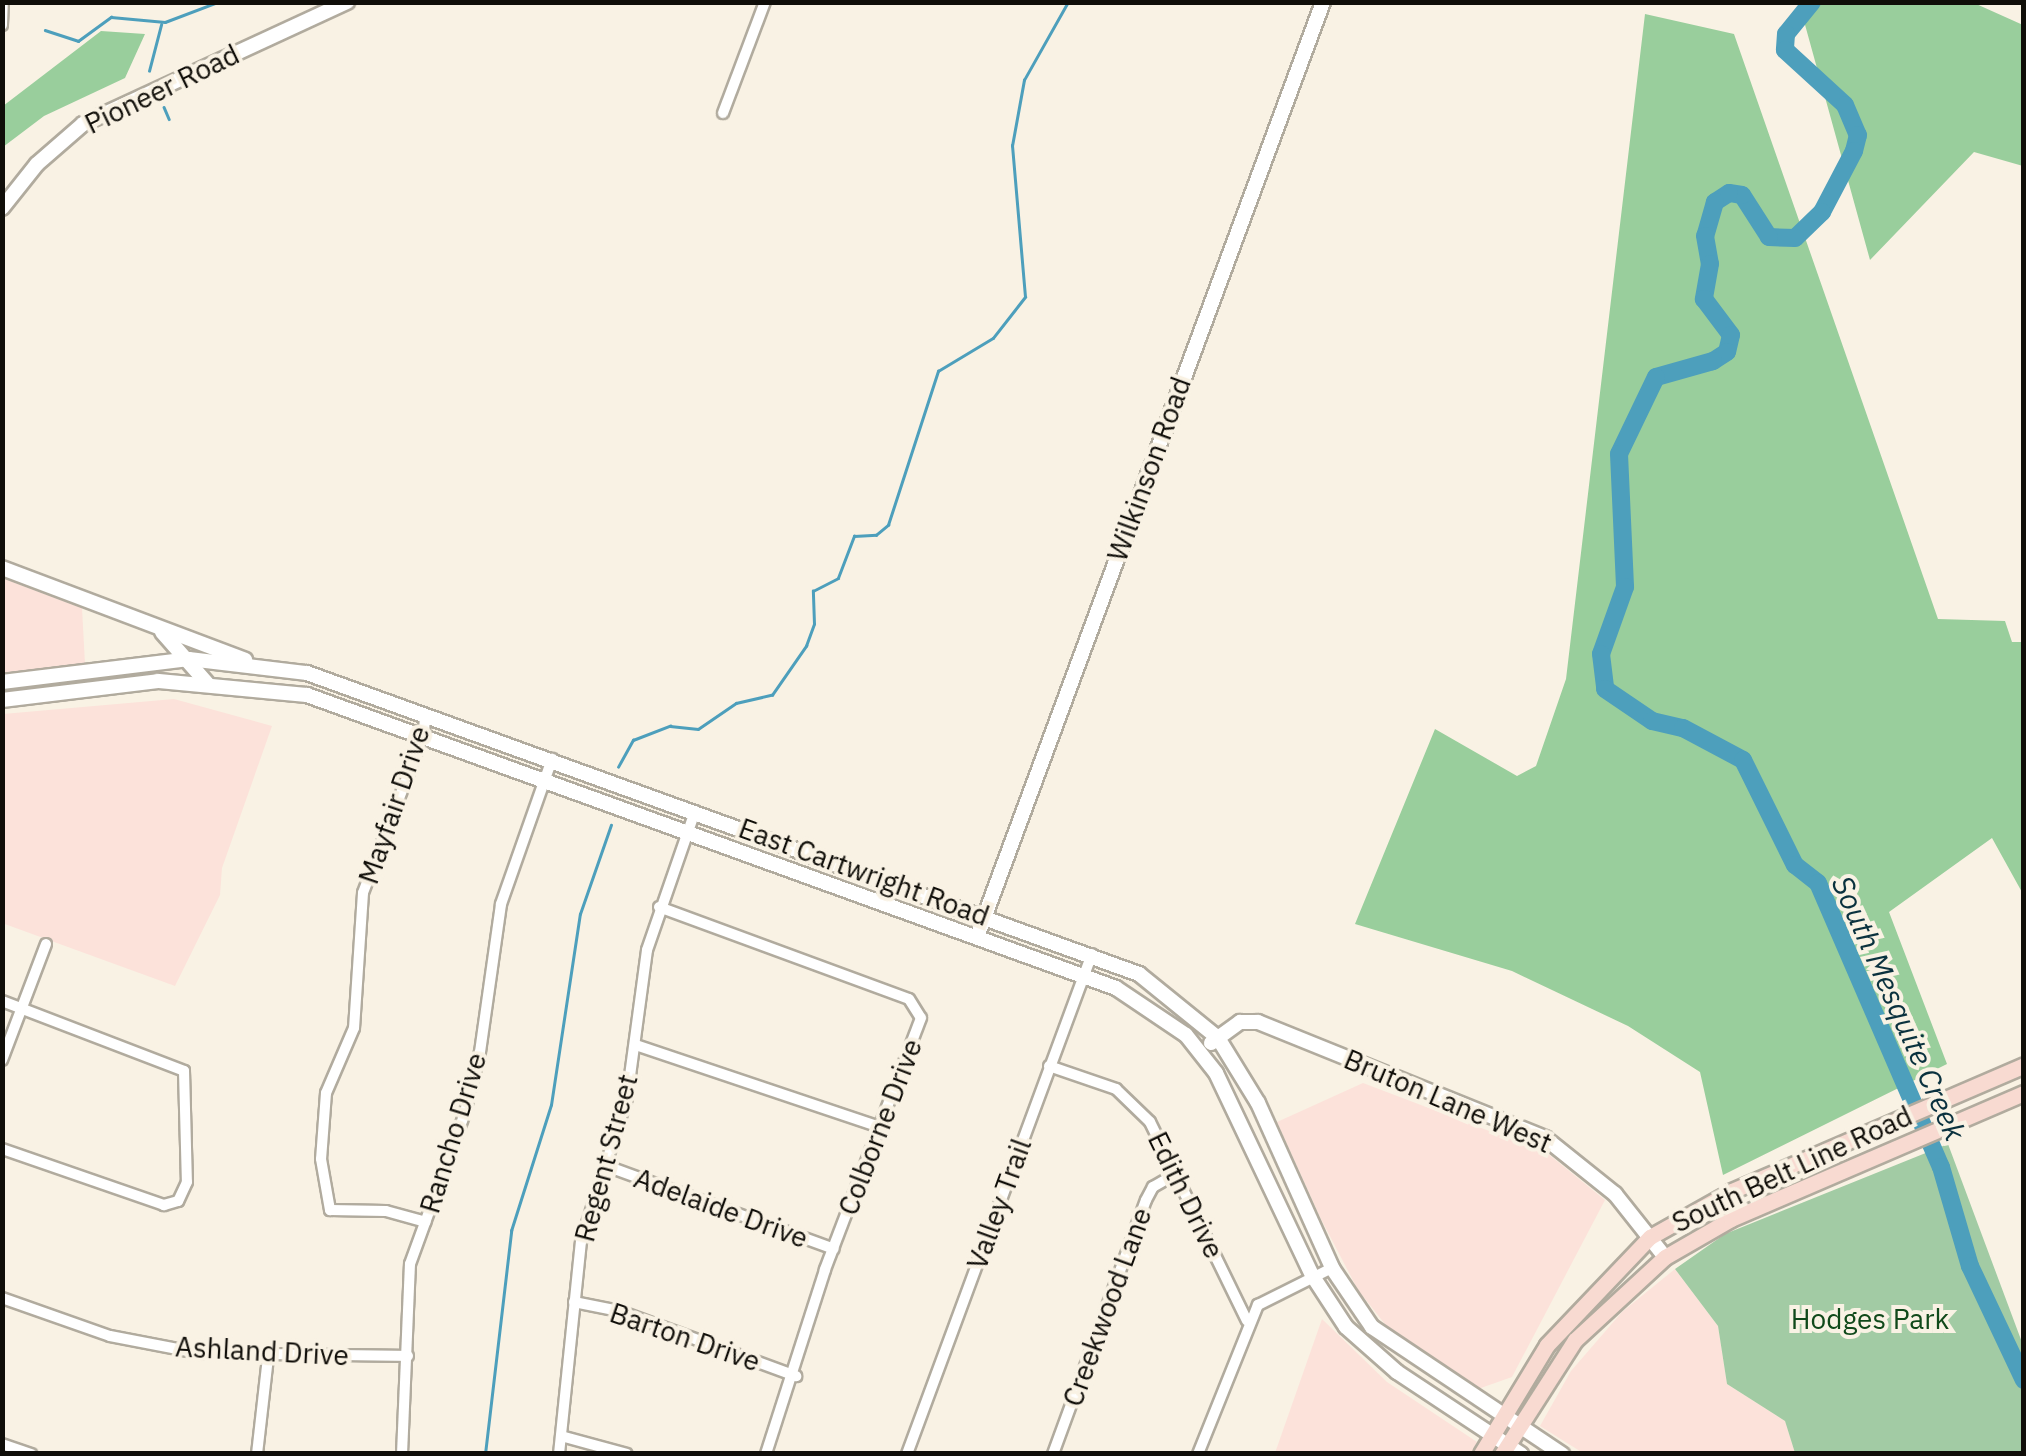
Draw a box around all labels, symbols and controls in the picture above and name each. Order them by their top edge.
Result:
street label: Pioneer Road [79,37,245,141]
street label: Wilkinson Road [1100,372,1198,566]
street label: Mayfair Drive [351,722,437,888]
street label: East Cartwright Road [734,811,994,933]
water label: South Mesquite Creek [1824,870,1974,1146]
street label: Colborne Drive [831,1034,929,1220]
street label: Bruton Lane West [1339,1042,1557,1160]
street label: Rancho Drive [413,1049,493,1217]
street label: Regent Street [568,1071,644,1245]
street label: South Belt Line Road [1667,1099,1917,1239]
street label: Edith Drive [1141,1126,1231,1264]
street label: Valley Trail [960,1134,1038,1274]
street label: Adelaide Drive [630,1161,812,1255]
street label: Creekwood Lane [1056,1203,1158,1411]
street label: Barton Drive [606,1296,764,1378]
park label: Hodges Park [1791,1302,1949,1336]
street label: Ashland Drive [174,1330,350,1372]

